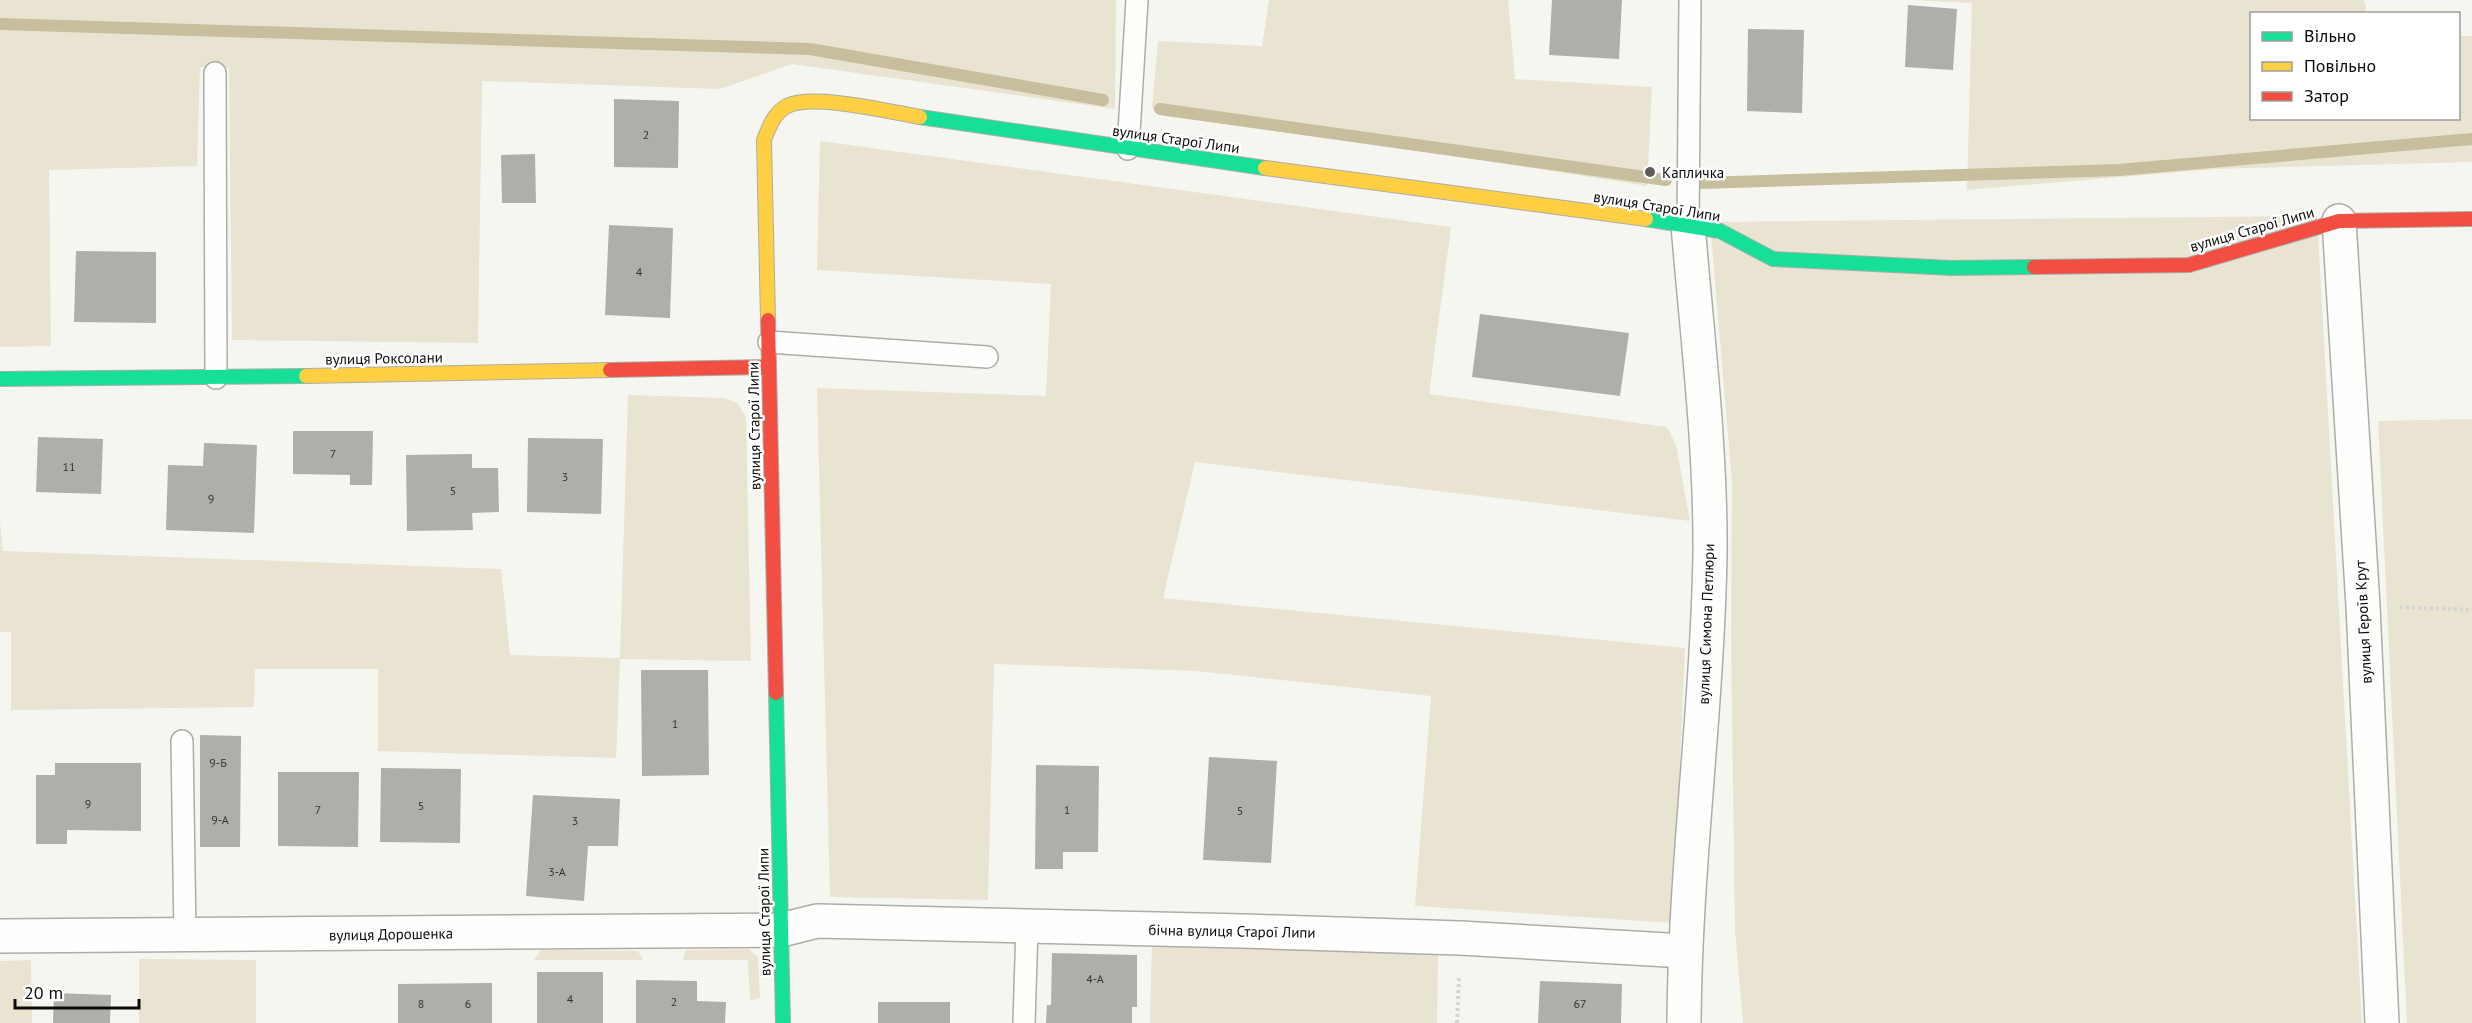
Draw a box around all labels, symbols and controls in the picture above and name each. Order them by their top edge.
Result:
legend [2250,12,2460,120]
text: Вільно [2304,24,2356,47]
text: Повільно [2304,54,2376,77]
text: Затор [2304,84,2349,107]
street label: вулиця Старої Липи [1111,121,1241,157]
house number: 2 [643,127,649,142]
place label: Капличка [1662,163,1724,182]
marker: Капличка [1643,165,1657,179]
street label: вулиця Старої Липи [1592,187,1722,225]
street label: вулиця Старої Липи [2188,202,2316,256]
house number: 4 [636,264,643,279]
street label: вулиця Роксолани [325,347,443,369]
street label: вулиця Старої Липи [743,362,765,490]
house number: 7 [330,446,336,461]
house number: 11 [62,459,76,474]
house number: 3 [562,469,568,484]
house number: 5 [450,483,456,498]
house number: 9 [208,491,214,506]
street label: вулиця Симона Петлюри [1694,543,1718,705]
street label: вулиця Героїв Крут [2350,560,2376,684]
house number: 1 [672,716,678,731]
house number: 9-Б [209,755,227,770]
house number: 9 [85,796,91,811]
house number: 5 [418,798,424,813]
house number: 7 [315,802,321,817]
house number: 1 [1064,802,1070,817]
house number: 5 [1237,803,1243,818]
house number: 9-А [211,812,229,827]
house number: 3 [572,813,578,828]
street label: вулиця Старої Липи [753,848,775,976]
house number: 3-А [548,864,566,879]
street label: бічна вулиця Старої Липи [1148,920,1316,942]
street label: вулиця Дорошенка [329,923,453,945]
house number: 4-А [1086,971,1104,986]
scale bar [15,972,140,1010]
text: 20 m [24,981,63,1004]
house number: 4 [567,991,574,1006]
house number: 2 [671,994,677,1009]
house number: 8 [418,996,424,1011]
house number: 6 [465,996,471,1011]
house number: 67 [1573,996,1587,1011]

